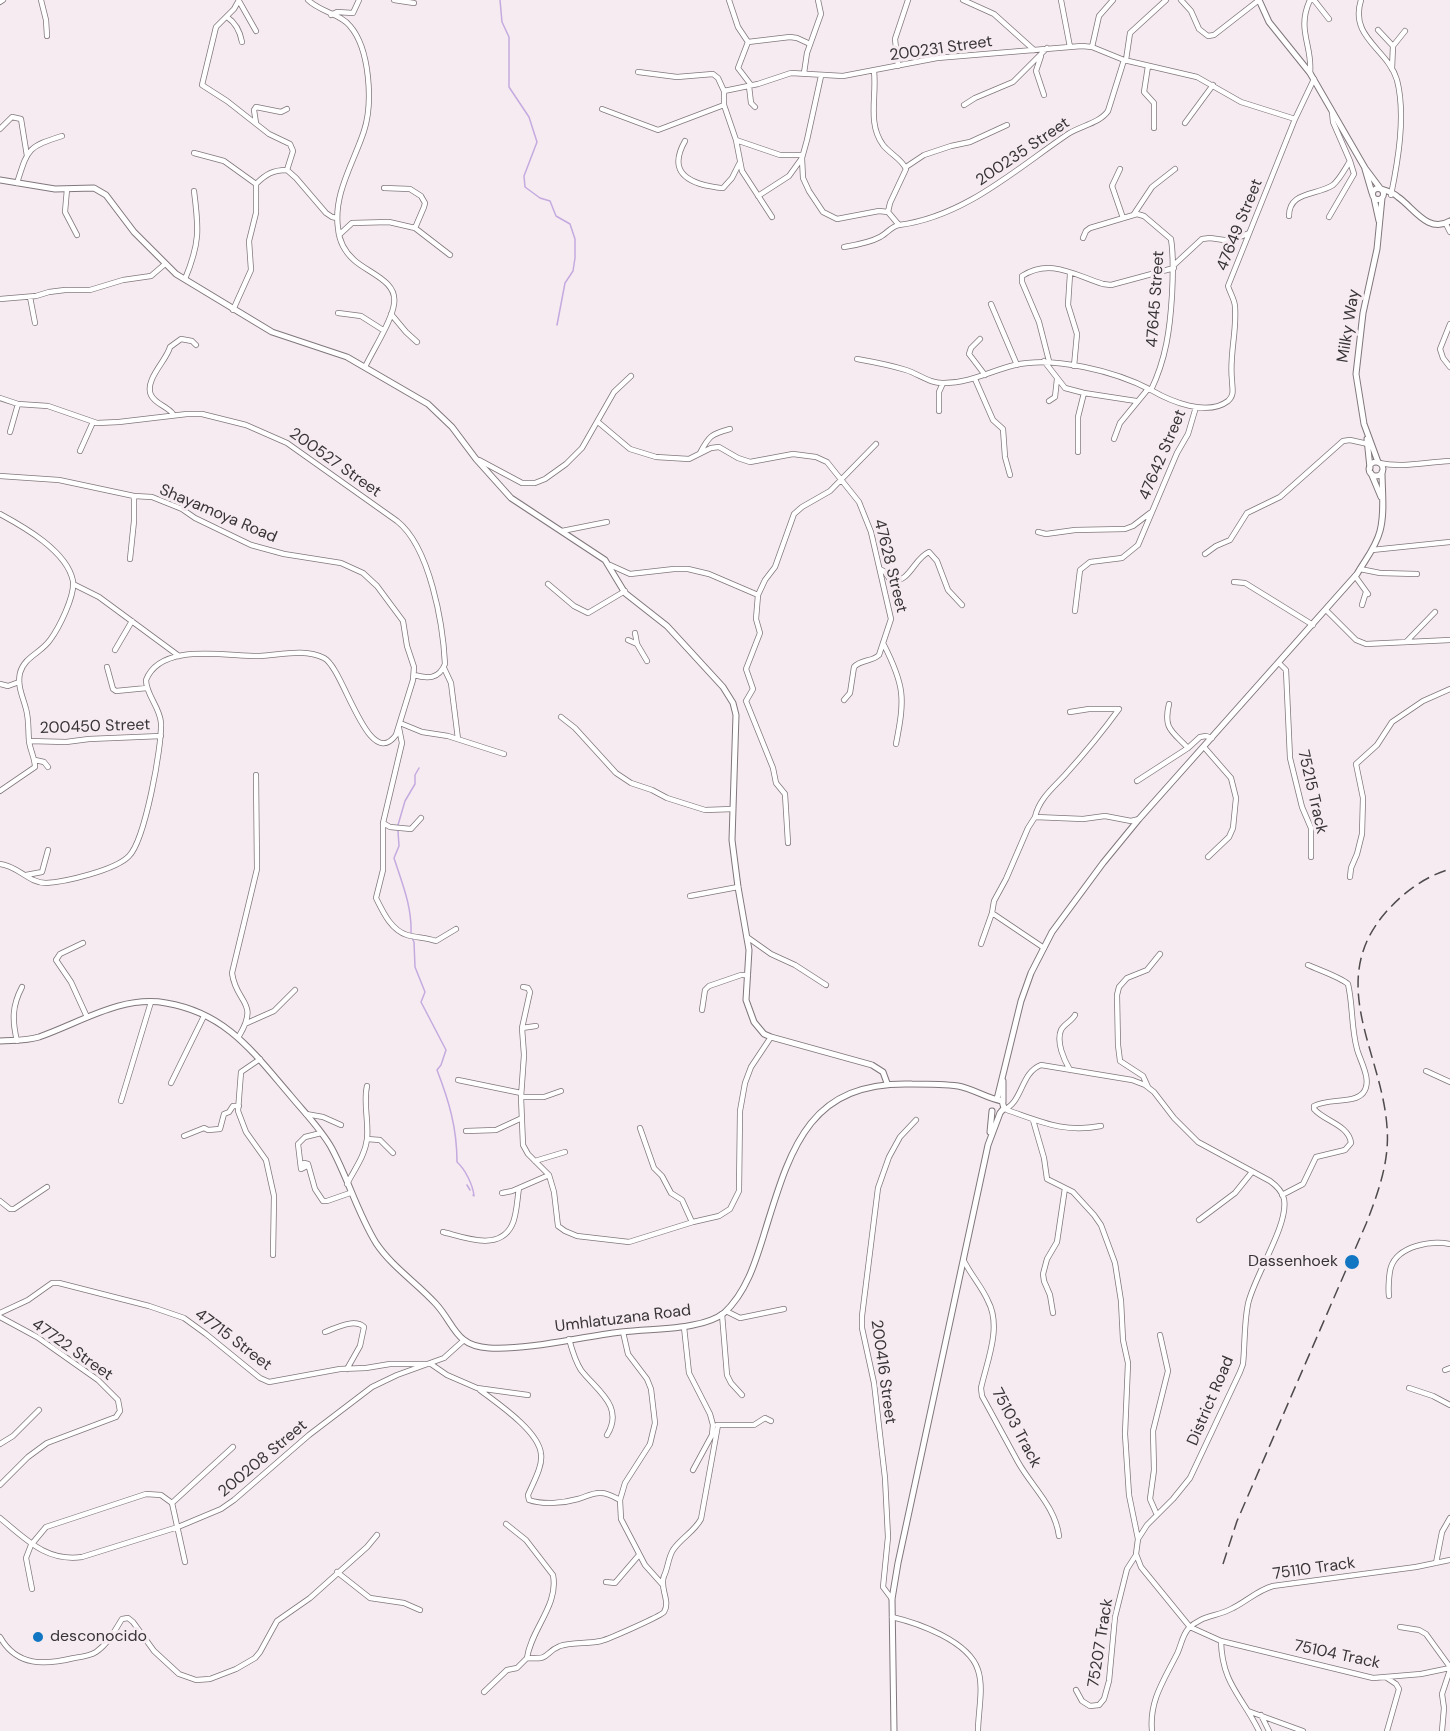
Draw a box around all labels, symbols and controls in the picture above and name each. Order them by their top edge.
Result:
street label: 200231 Street [888,32,994,66]
street label: 200235 Street [973,114,1073,190]
street label: 47649 Street [1213,176,1267,274]
street label: 47645 Street [1143,250,1169,348]
street label: Milky Way [1334,288,1364,364]
street label: 47642 Street [1135,407,1191,503]
street label: 200527 Street [285,424,385,502]
street label: Shayamoya Road [156,481,280,547]
street label: 47628 Street [869,517,911,615]
street label: 200450 Street [39,715,151,739]
street label: 75215 Track [1293,748,1331,836]
place label: Dassenhoek [1248,1252,1338,1272]
marker: Dassenhoek [1343,1253,1361,1271]
street label: Umhlatuzana Road [554,1301,692,1337]
street label: 47715 Street [191,1305,275,1375]
street label: 47722 Street [28,1315,116,1385]
street label: 200416 Street [866,1319,900,1425]
street label: District Road [1184,1353,1238,1449]
street label: 75103 Track [987,1385,1045,1471]
street label: 200208 Street [215,1416,311,1502]
street label: 75110 Track [1272,1554,1356,1584]
street label: 75207 Track [1084,1597,1118,1689]
place label: desconocido [50,1627,147,1647]
marker: desconocido [31,1630,45,1644]
street label: 75104 Track [1292,1636,1382,1674]

